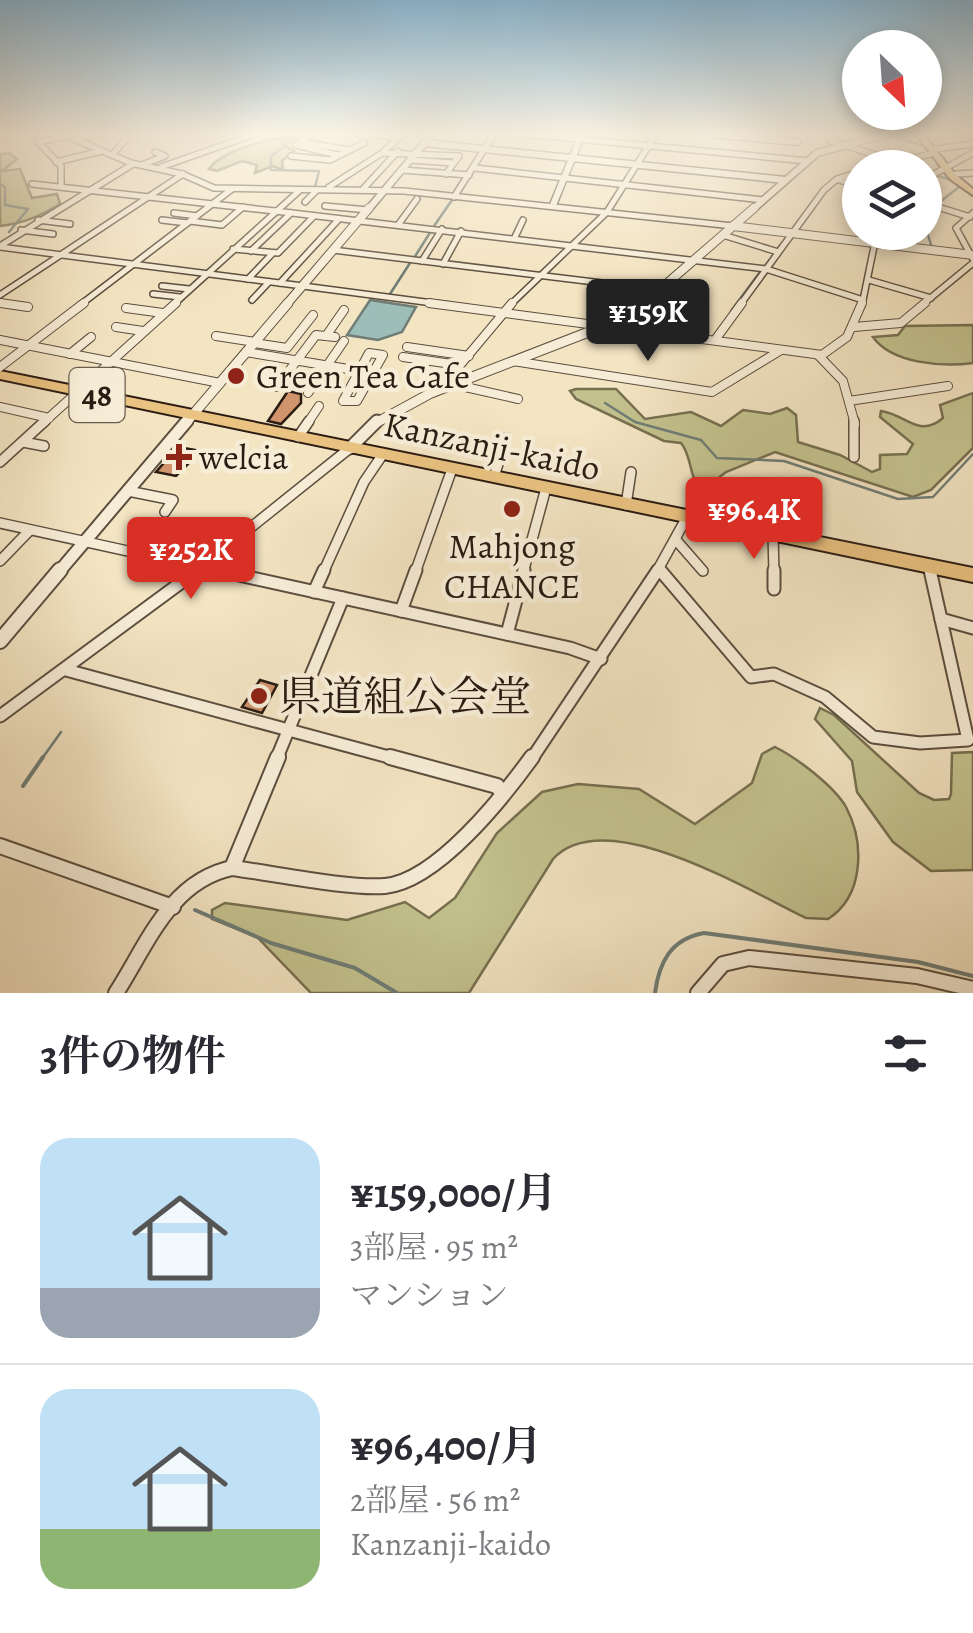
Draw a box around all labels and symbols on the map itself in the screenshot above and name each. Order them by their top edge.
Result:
north arrow [842,30,942,130]
pin: ¥159K [578,279,718,364]
place label: Green Tea Cafe [256,352,470,400]
marker: Green Tea Cafe [225,365,247,387]
road number: 48 [70,368,124,422]
street label: Kanzanji-kaido [380,400,604,492]
place label: welcia [198,433,289,481]
marker: welcia [168,446,190,468]
pin: ¥96.4K [673,477,835,562]
marker: Mahjong CHANCE [501,498,523,520]
pin: ¥252K [121,517,261,602]
place label: Mahjong CHANCE [444,522,580,610]
place label: 県道組公会堂 [279,668,531,725]
marker: 県道組公会堂 [248,685,270,707]

